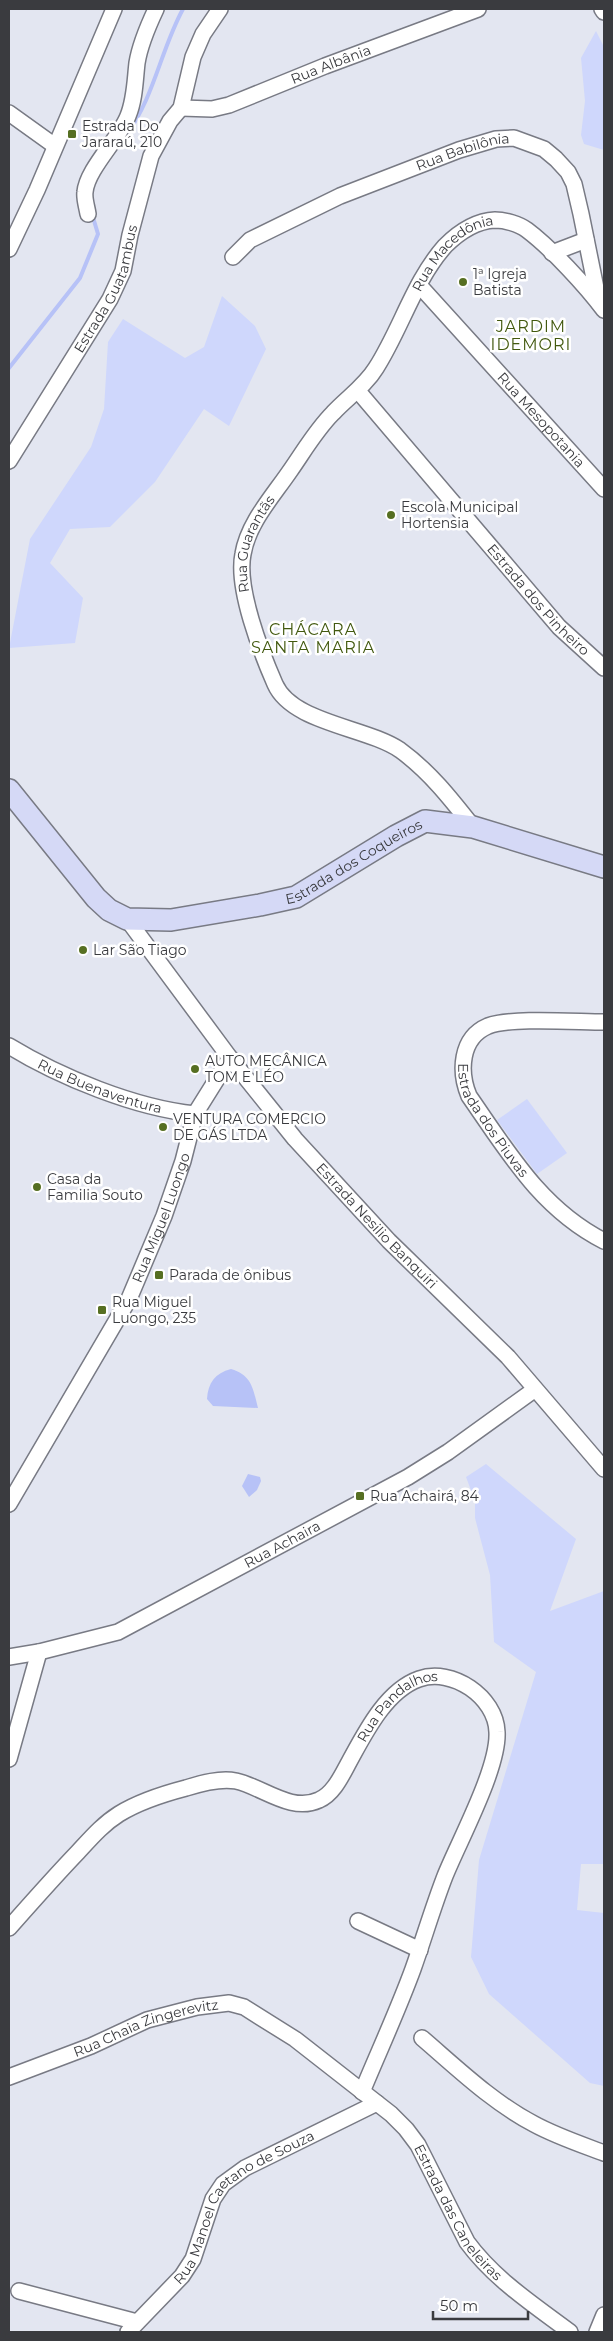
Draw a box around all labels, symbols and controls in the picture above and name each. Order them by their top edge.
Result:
street label: Rua Albânia [288,41,373,88]
place label: Estrada Do Jararaú, 210 [81,117,162,151]
marker: Estrada Do Jararaú, 210 [66,128,78,140]
street label: Rua Babilônia [413,129,510,175]
street label: Rua Macedônia [408,211,495,295]
street label: Estrada Guatambus [70,223,141,356]
place label: 1ª Igreja Batista [473,265,527,299]
marker: 1ª Igreja Batista [457,276,469,288]
district label: JARDIM IDEMORI [491,317,571,354]
street label: Rua Mesopotania [493,368,589,471]
street label: Rua Guarantãs [233,491,279,594]
place label: Escola Municipal Hortensia [401,498,518,532]
marker: Escola Municipal Hortensia [385,509,397,521]
street label: Estrada dos Pinheiro [483,540,594,660]
district label: CHÁCARA SANTA MARIA [251,620,375,657]
street label: Estrada dos Coqueiros [284,815,425,908]
place label: Lar São Tiago [93,941,187,959]
marker: Lar São Tiago [77,944,89,956]
place label: AUTO MECÂNICA TOM E LÉO [205,1052,328,1086]
street label: Rua Buenaventura [35,1055,164,1117]
marker: AUTO MECÂNICA TOM E LÉO [189,1063,201,1075]
street label: Estrada dos Piuvas [454,1063,533,1181]
place label: VENTURA COMERCIO DE GÁS LTDA [173,1110,326,1144]
marker: VENTURA COMERCIO DE GÁS LTDA [157,1121,169,1133]
street label: Rua Miguel Luongo [128,1151,194,1285]
street label: Estrada Nesilio Banquiri [312,1159,441,1292]
place label: Casa da Familia Souto [47,1170,143,1204]
marker: Casa da Familia Souto [31,1181,43,1193]
place label: Parada de ônibus [169,1266,291,1284]
marker: Parada de ônibus [153,1269,165,1281]
place label: Rua Miguel Luongo, 235 [112,1293,196,1327]
marker: Rua Miguel Luongo, 235 [96,1304,108,1316]
place label: Rua Achairá, 84 [370,1487,480,1505]
marker: Rua Achairá, 84 [354,1490,366,1502]
street label: Rua Achaira [241,1517,323,1572]
street label: Rua Pandalhos [353,1667,438,1745]
street label: Rua Chaia Zingerevitz [71,1995,219,2061]
street label: Rua Manoel Caetano de Souza [170,2126,317,2288]
street label: Estrada das Caneleiras [410,2141,506,2285]
scale bar [433,2288,528,2320]
text: 50 m [440,2296,478,2315]

